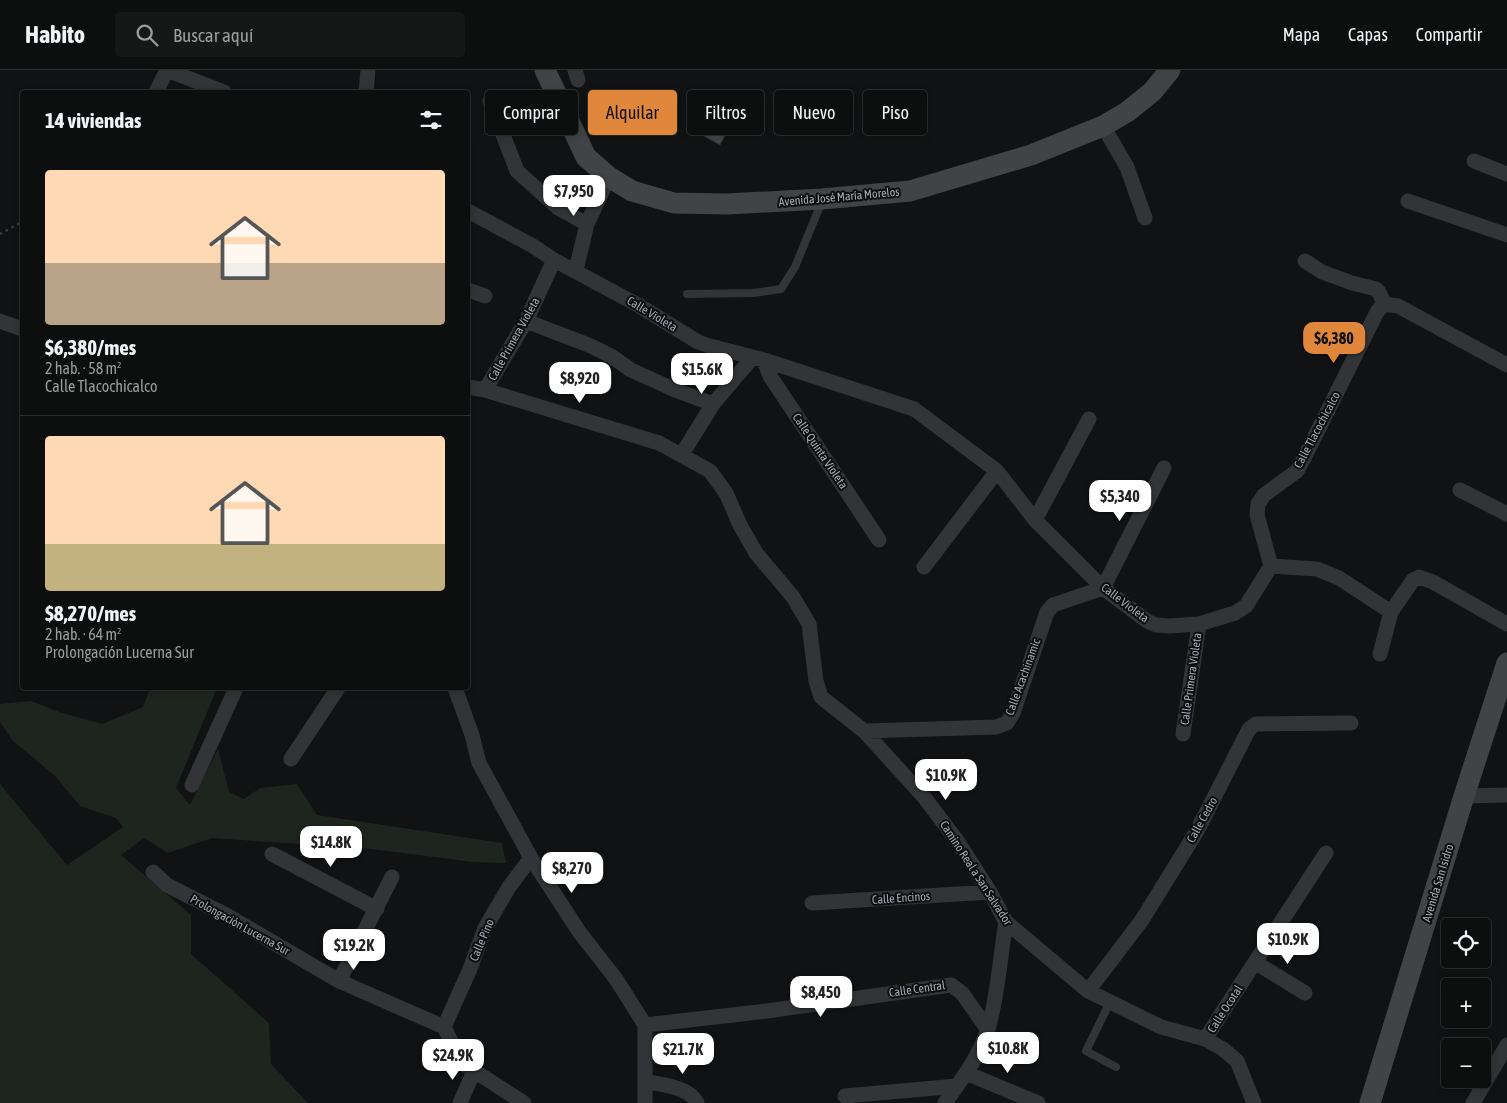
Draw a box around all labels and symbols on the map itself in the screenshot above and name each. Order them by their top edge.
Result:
pin: $7,950 [533,174,615,217]
street label: Avenida José María Morelos [778,185,900,209]
street label: Calle Violeta [624,294,680,334]
street label: Calle Primera Violeta [485,295,543,383]
pin: $6,380 [1293,322,1375,364]
pin: $15.6K [661,352,743,395]
pin: $8,920 [539,362,621,404]
street label: Calle Tlacochicalco [1291,389,1343,471]
street label: Calle Quinta Violeta [790,411,850,491]
pin: $5,340 [1079,480,1161,522]
street label: Calle Violeta [1098,581,1152,625]
street label: Calle Primera Violeta [1178,632,1204,726]
street label: Calle Acachinamic [1003,636,1044,717]
pin: $10.9K [905,758,987,801]
street label: Calle Cedro [1184,794,1220,845]
street label: Camino Real a San Salvador [937,818,1015,928]
pin: $14.8K [290,826,372,868]
street label: Avenida San Isidro [1420,842,1457,924]
pin: $8,270 [531,852,613,894]
street label: Calle Encinos [872,889,930,907]
street label: Prolongación Lucerna Sur [188,892,293,958]
street label: Calle Pino [467,917,497,963]
pin: $10.9K [1247,922,1329,965]
pin: $19.2K [313,928,395,971]
pin: $8,450 [780,976,862,1018]
street label: Calle Central [888,978,947,1000]
street label: Calle Ocotal [1205,982,1246,1035]
pin: $21.7K [642,1032,724,1075]
pin: $10.8K [967,1032,1049,1074]
pin: $24.9K [412,1038,494,1081]

